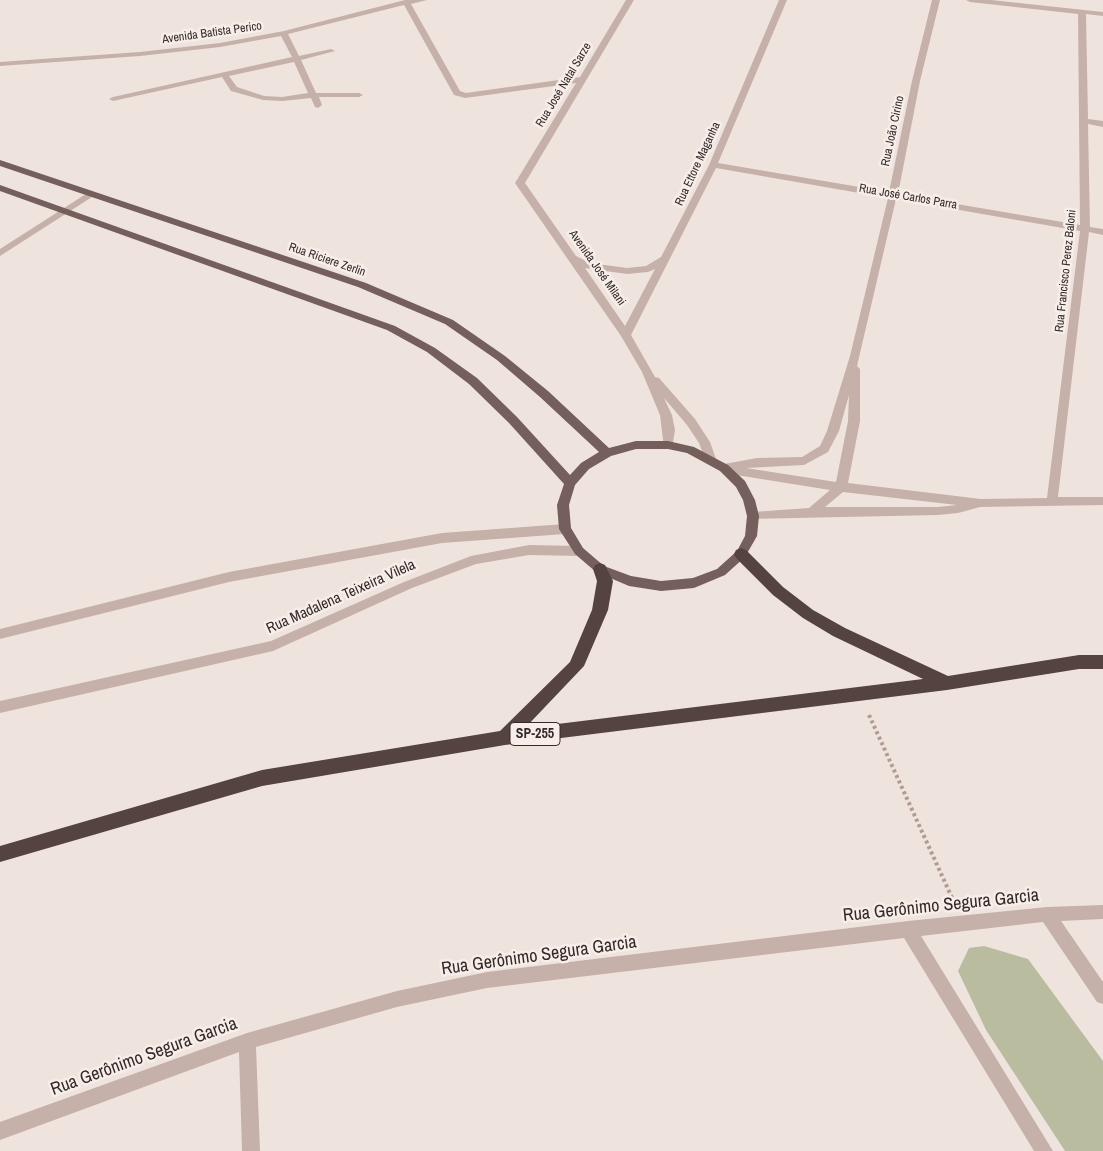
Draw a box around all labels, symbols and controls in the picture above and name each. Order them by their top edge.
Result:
street label: Avenida Batista Perico [161,19,263,47]
street label: Rua José Natal Sarze [533,40,595,130]
street label: Rua João Cirino [879,94,907,168]
street label: Rua Ettore Maganha [672,120,724,208]
street label: Rua José Carlos Parra [858,181,958,213]
street label: Rua Francisco Perez Baloni [1052,209,1080,333]
street label: Avenida José Milani [566,227,628,309]
street label: Rua Riciere Zerlin [287,240,367,280]
street label: Rua Madalena Teixeira Vilela [264,556,418,638]
road number: SP-255 [510,722,560,746]
street label: Rua Gerônimo Segura Garcia [842,885,1040,927]
street label: Rua Gerônimo Segura Garcia [440,932,638,980]
street label: Rua Gerônimo Segura Garcia [48,1013,240,1101]

